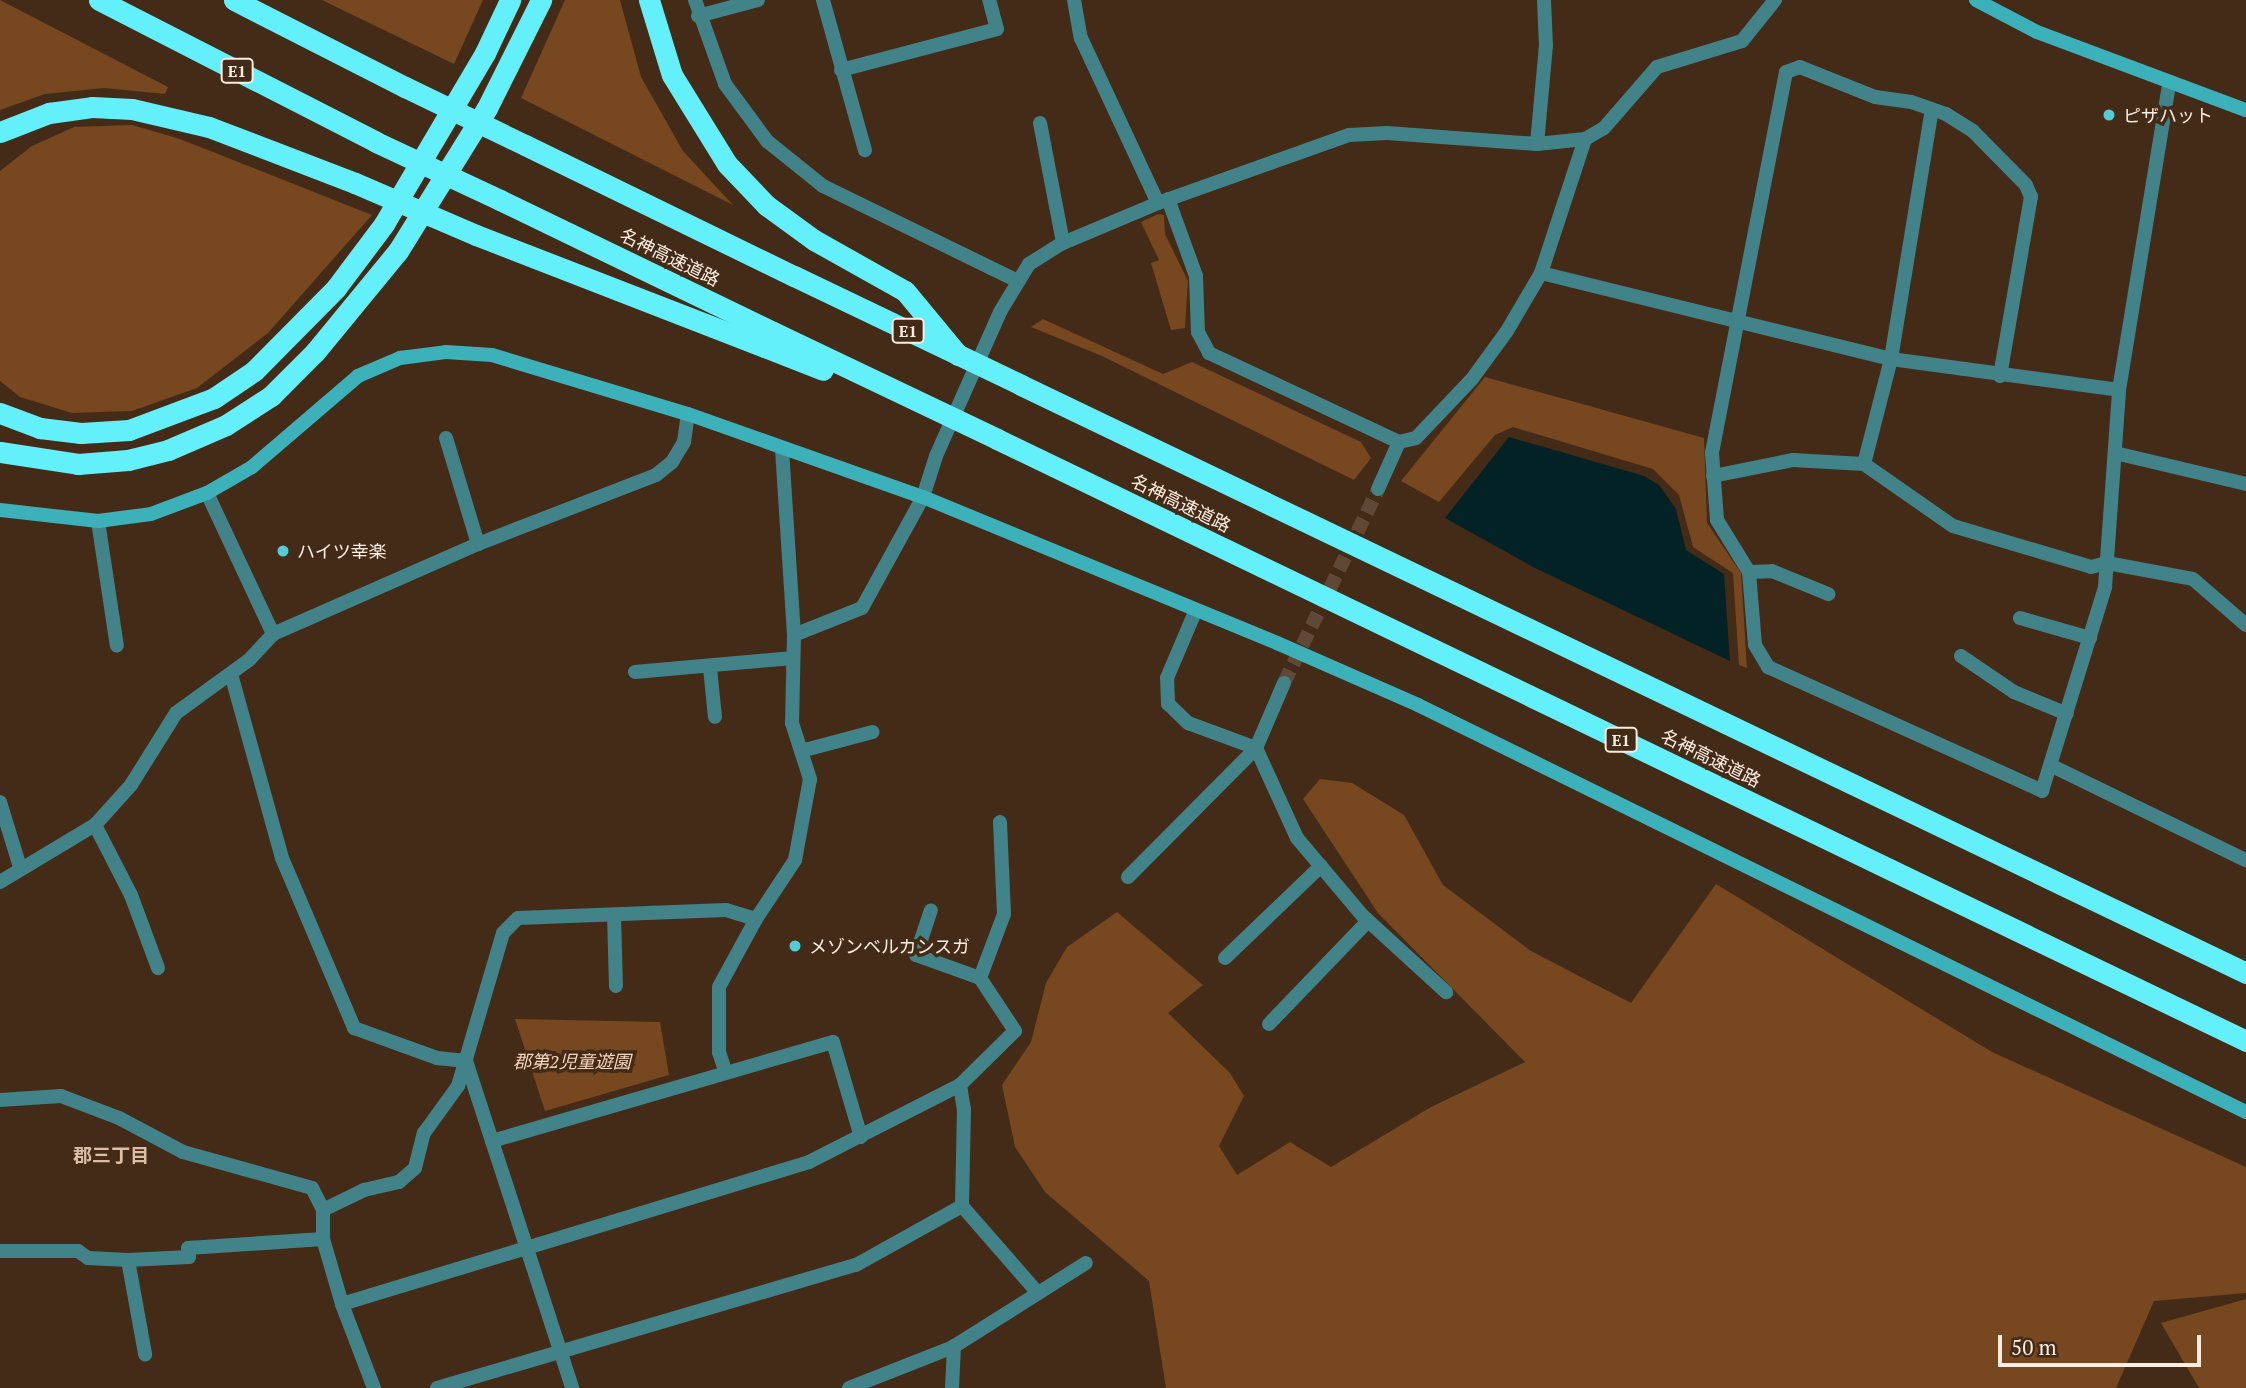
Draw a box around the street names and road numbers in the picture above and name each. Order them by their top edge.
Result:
road number: E1 [219,58,254,83]
street label: 名神高速道路 [617,224,723,290]
road number: E1 [890,318,926,344]
street label: 名神高速道路 [1128,470,1234,536]
street label: 名神高速道路 [1658,725,1764,791]
road number: E1 [1604,727,1638,752]

